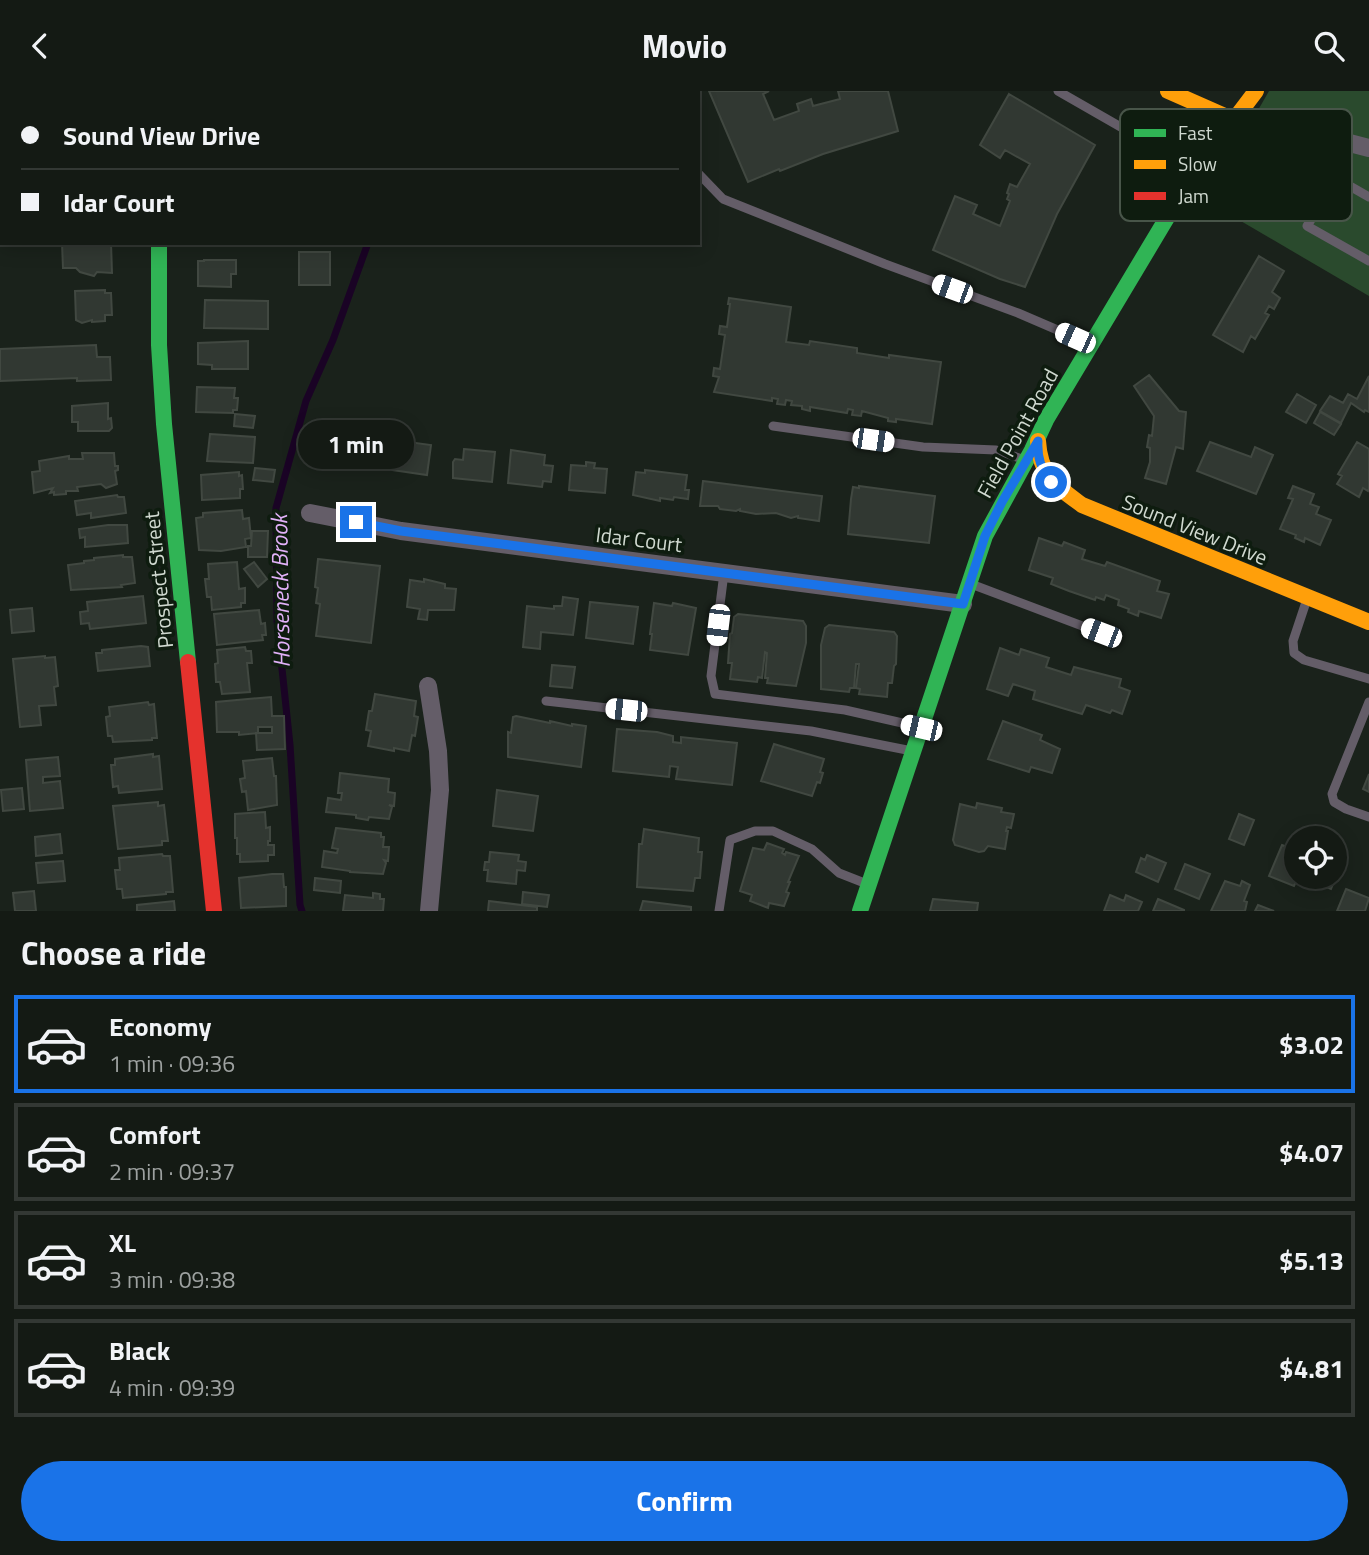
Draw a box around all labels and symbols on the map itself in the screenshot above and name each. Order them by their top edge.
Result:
legend [1120,109,1352,221]
text: Fast [1178,118,1213,147]
text: Slow [1178,149,1217,178]
text: Jam [1178,181,1209,210]
car [929,272,976,306]
car [1052,320,1099,356]
street label: Field Point Road [968,362,1066,504]
callout: 1 min [298,421,414,469]
car [851,427,896,453]
route start [1035,466,1067,498]
street label: Sound View Drive [1117,485,1273,573]
route end [340,506,372,538]
street label: Prospect Street [135,509,181,650]
water label: Horseneck Brook [261,511,299,668]
street label: Idar Court [594,518,685,560]
car [706,603,731,647]
car [1078,616,1125,650]
car [605,697,648,723]
car [899,713,944,743]

